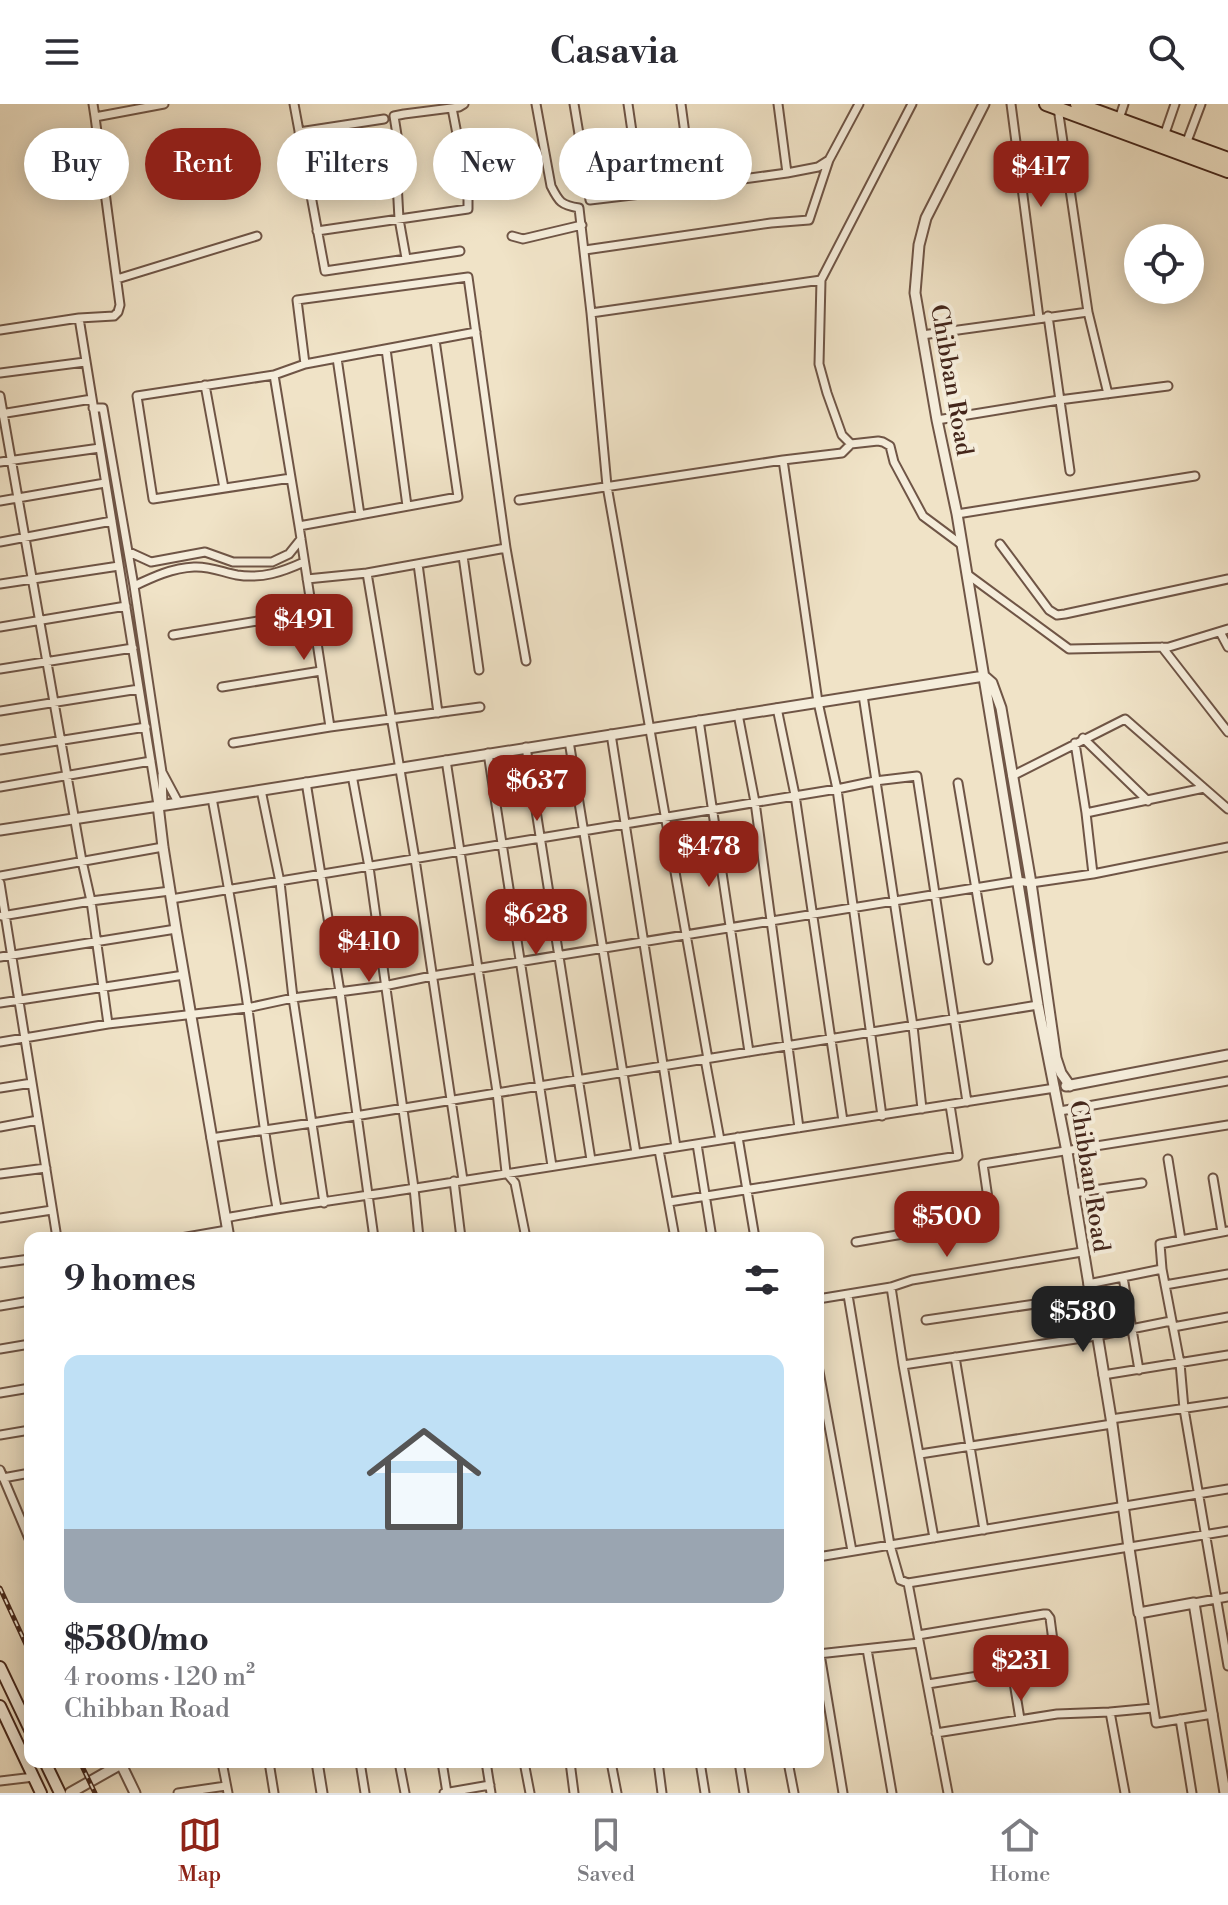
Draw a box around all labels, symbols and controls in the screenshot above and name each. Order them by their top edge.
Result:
icon: menu [40,30,84,74]
text: Casavia [550,30,678,75]
icon: search [1144,30,1188,74]
chip: Buy [24,128,129,200]
chip: Rent [145,128,261,200]
chip: Filters [277,128,417,200]
chip: New [433,128,543,200]
chip: Apartment [559,128,752,200]
pin: $417 [994,141,1088,209]
text: $417 [1012,151,1070,183]
map controls [1124,224,1204,304]
button: locate [1124,224,1204,304]
street label: Chibban Road [923,302,979,459]
pin: $491 [257,594,351,662]
text: $491 [274,604,334,636]
pin: $637 [490,755,584,823]
text: $637 [506,765,568,797]
pin: $478 [662,821,756,889]
text: $478 [677,831,741,863]
pin: $628 [489,889,583,957]
text: $628 [504,899,568,931]
pin: $410 [322,916,416,984]
text: $410 [337,926,401,958]
street label: Chibban Road [1062,1098,1116,1254]
pin: $500 [900,1191,994,1259]
text: $500 [912,1201,982,1233]
icon: filters [740,1258,784,1302]
text: 9 homes [64,1259,196,1301]
pin: $580 [1036,1286,1130,1354]
text: $580 [1049,1296,1117,1328]
icon: home [352,1407,496,1551]
text: $580/mo [64,1619,209,1661]
pin: $231 [974,1635,1068,1703]
text: $231 [991,1645,1051,1677]
text: 4 rooms · 120 m² [64,1661,255,1693]
text: Chibban Road [64,1693,230,1725]
tab: Map [178,1813,222,1888]
tab: Saved [577,1813,635,1888]
tab: Home [990,1813,1050,1888]

